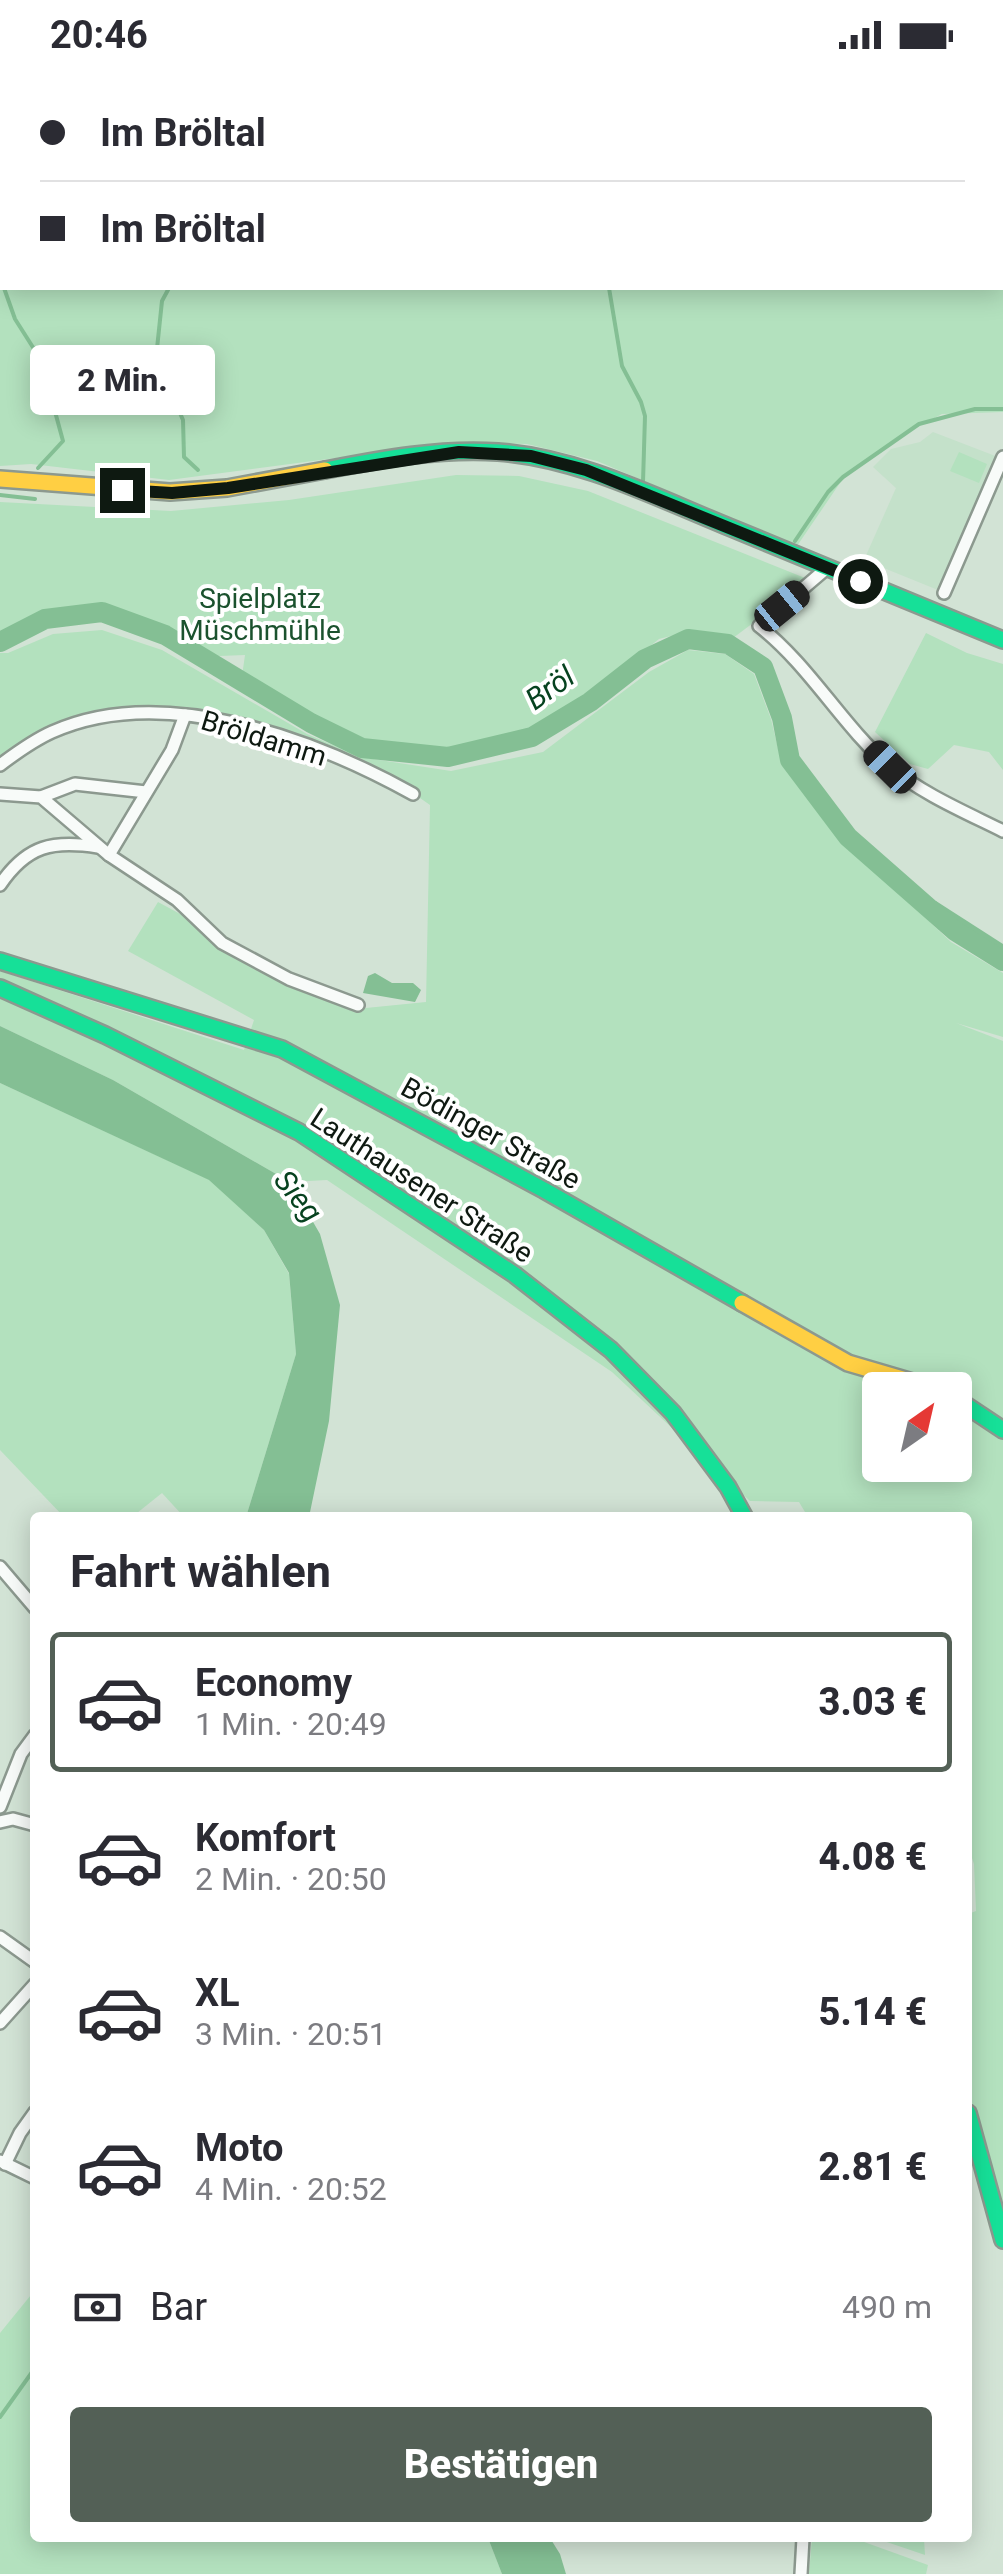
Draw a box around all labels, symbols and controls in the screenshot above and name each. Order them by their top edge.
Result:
text: 20:46 [50,13,148,57]
text: Im Bröltal [100,111,266,155]
text: Im Bröltal [100,207,266,251]
callout: 2 Min. [29,345,214,415]
text: 2 Min. [77,361,168,399]
route end [100,468,145,513]
route start [838,559,883,604]
car [749,575,815,637]
park label: Spielplatz Müschmühle [179,582,341,647]
water label: Bröl [519,658,582,717]
street label: Bröldamm [197,704,331,773]
car [858,735,922,799]
street label: Bödinger Straße [395,1071,586,1196]
street label: Lauthausener Straße [304,1101,539,1270]
water label: Sieg [267,1163,330,1229]
north arrow [862,1372,972,1482]
map controls [862,1372,972,1482]
text: Fahrt wählen [70,1545,331,1598]
icon: car [75,1657,165,1747]
text: Economy [195,1661,352,1705]
text: 3.03 € [819,1680,927,1724]
text: 1 Min. · 20:49 [195,1705,387,1743]
icon: car [75,1812,165,1902]
text: Komfort [195,1816,336,1860]
text: 4.08 € [819,1835,927,1879]
text: 2 Min. · 20:50 [195,1860,387,1898]
icon: car [75,1967,165,2057]
text: XL [195,1971,240,2015]
text: 5.14 € [819,1990,927,2034]
text: 3 Min. · 20:51 [195,2015,387,2053]
icon: car [75,2122,165,2212]
text: Moto [195,2126,284,2170]
text: 2.81 € [819,2145,927,2189]
text: 4 Min. · 20:52 [195,2170,387,2208]
icon: cash [70,2280,125,2335]
text: Bar [150,2285,207,2329]
text: 490 m [842,2288,932,2326]
button: Bestätigen [70,2407,932,2522]

